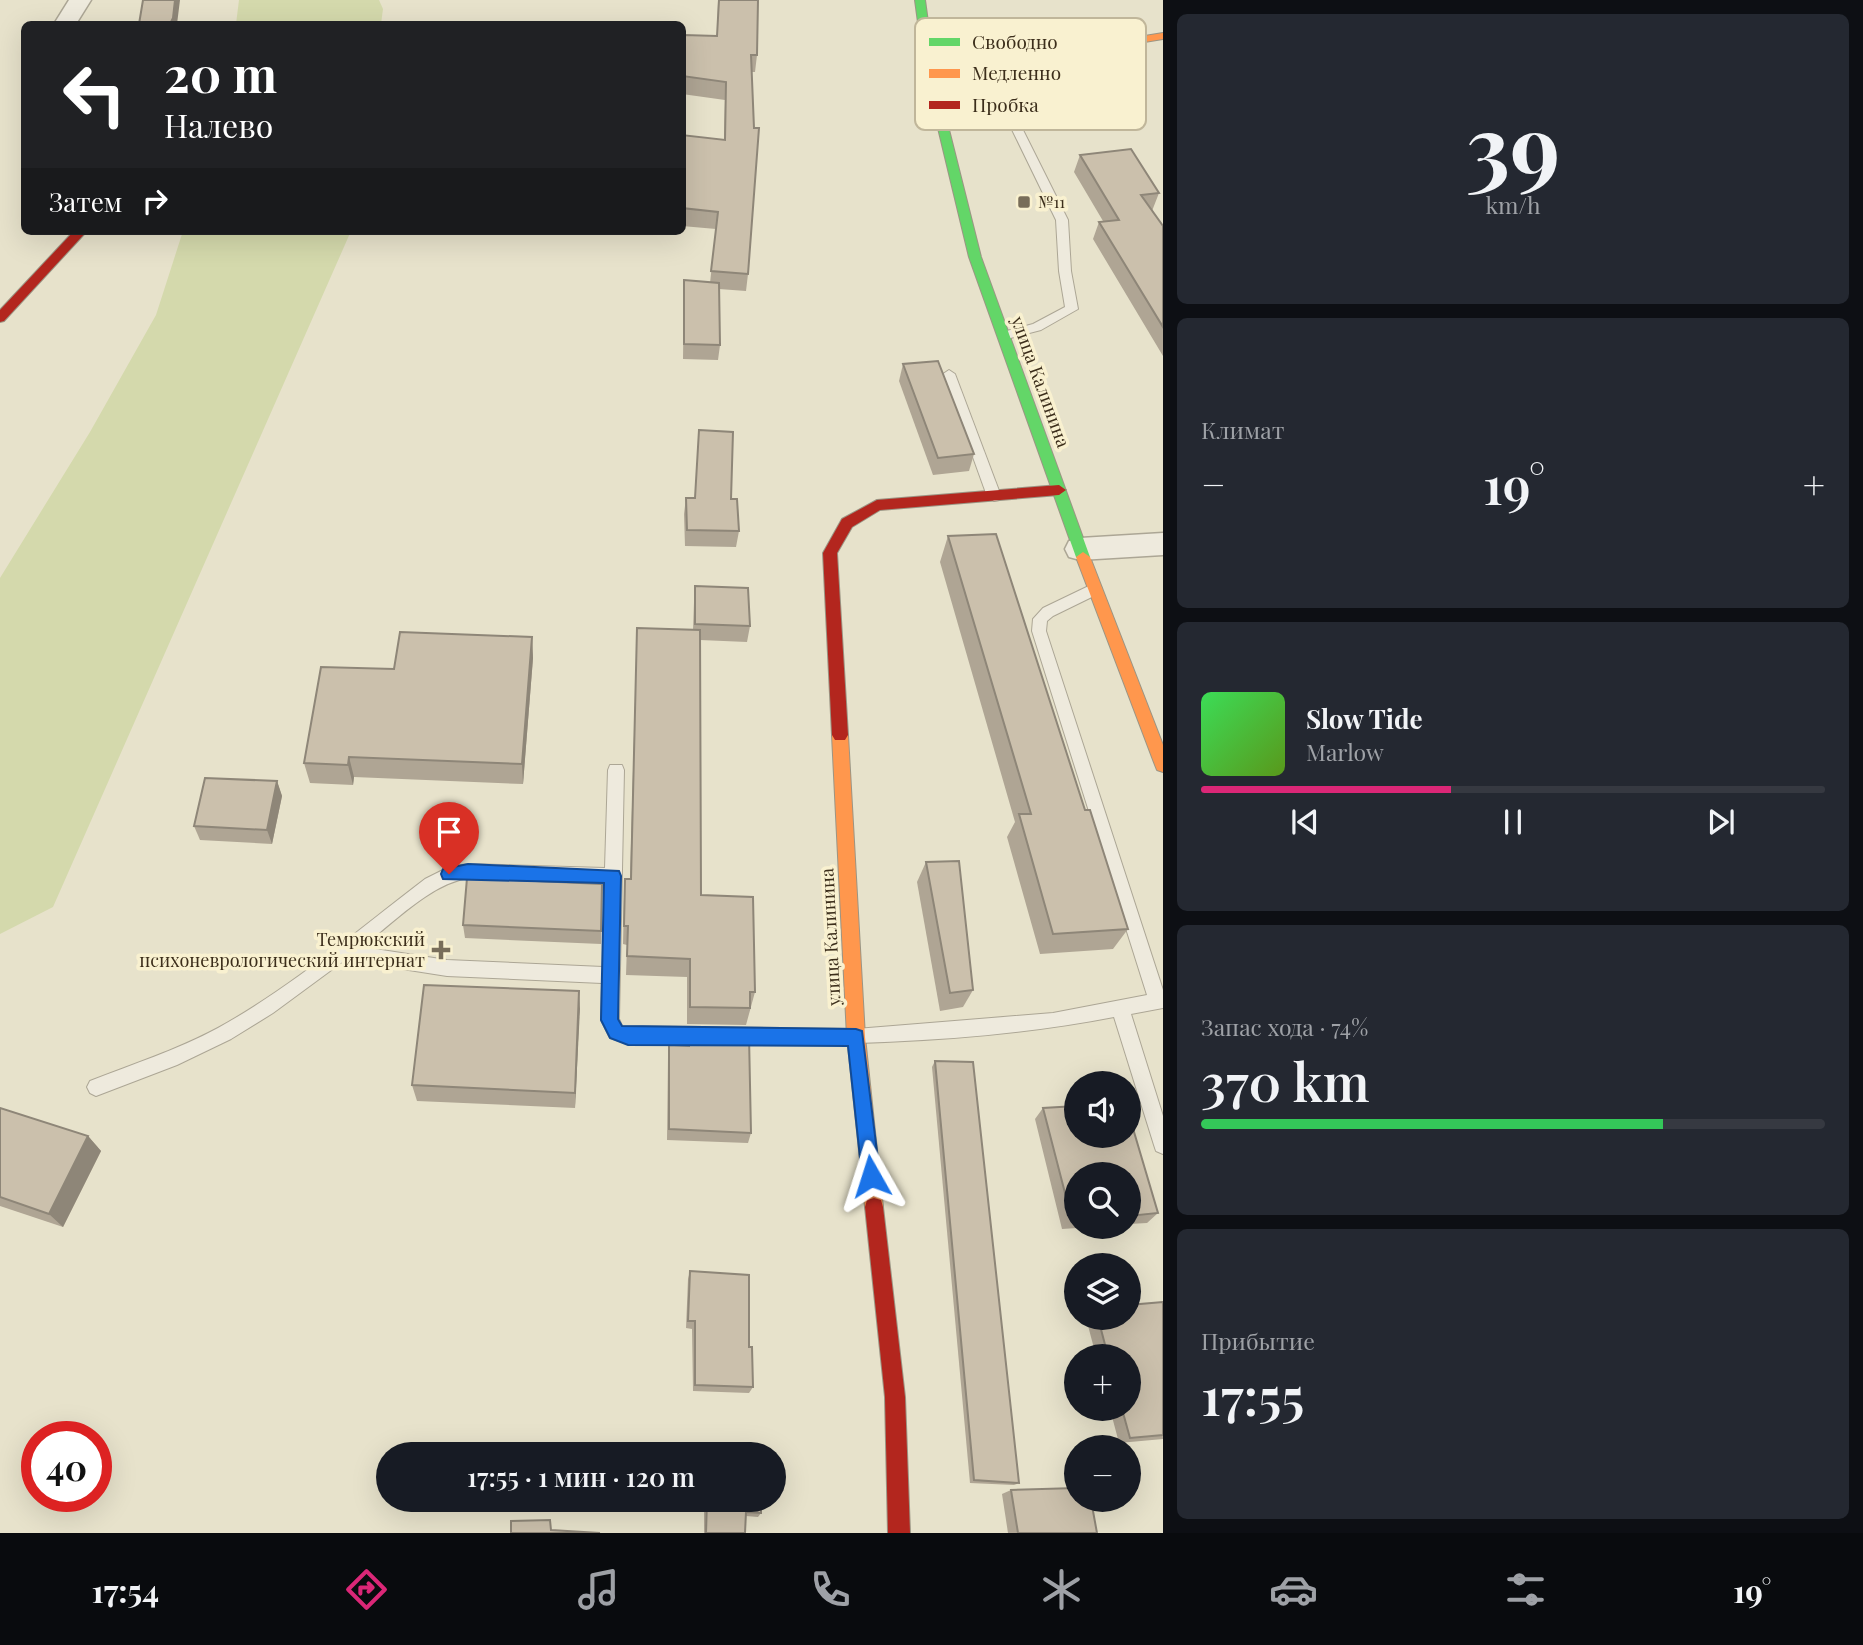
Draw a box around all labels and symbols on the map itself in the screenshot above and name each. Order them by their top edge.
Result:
legend [915,18,1146,130]
text: Свободно [972,28,1058,54]
text: Медленно [972,59,1061,85]
text: Пробка [972,91,1039,117]
place label: №11 [1038,191,1065,212]
marker: №11 [1016,194,1032,210]
street label: улица Калинина [1006,312,1076,451]
pin [419,802,479,874]
street label: улица Калинина [814,868,846,1008]
place label: Темрюкский психоневрологический интернат [139,927,425,972]
marker: Темрюкский психоневрологический интернат [431,940,451,960]
position arrow [834,1139,908,1213]
speed limit sign: 40 [21,1421,112,1512]

